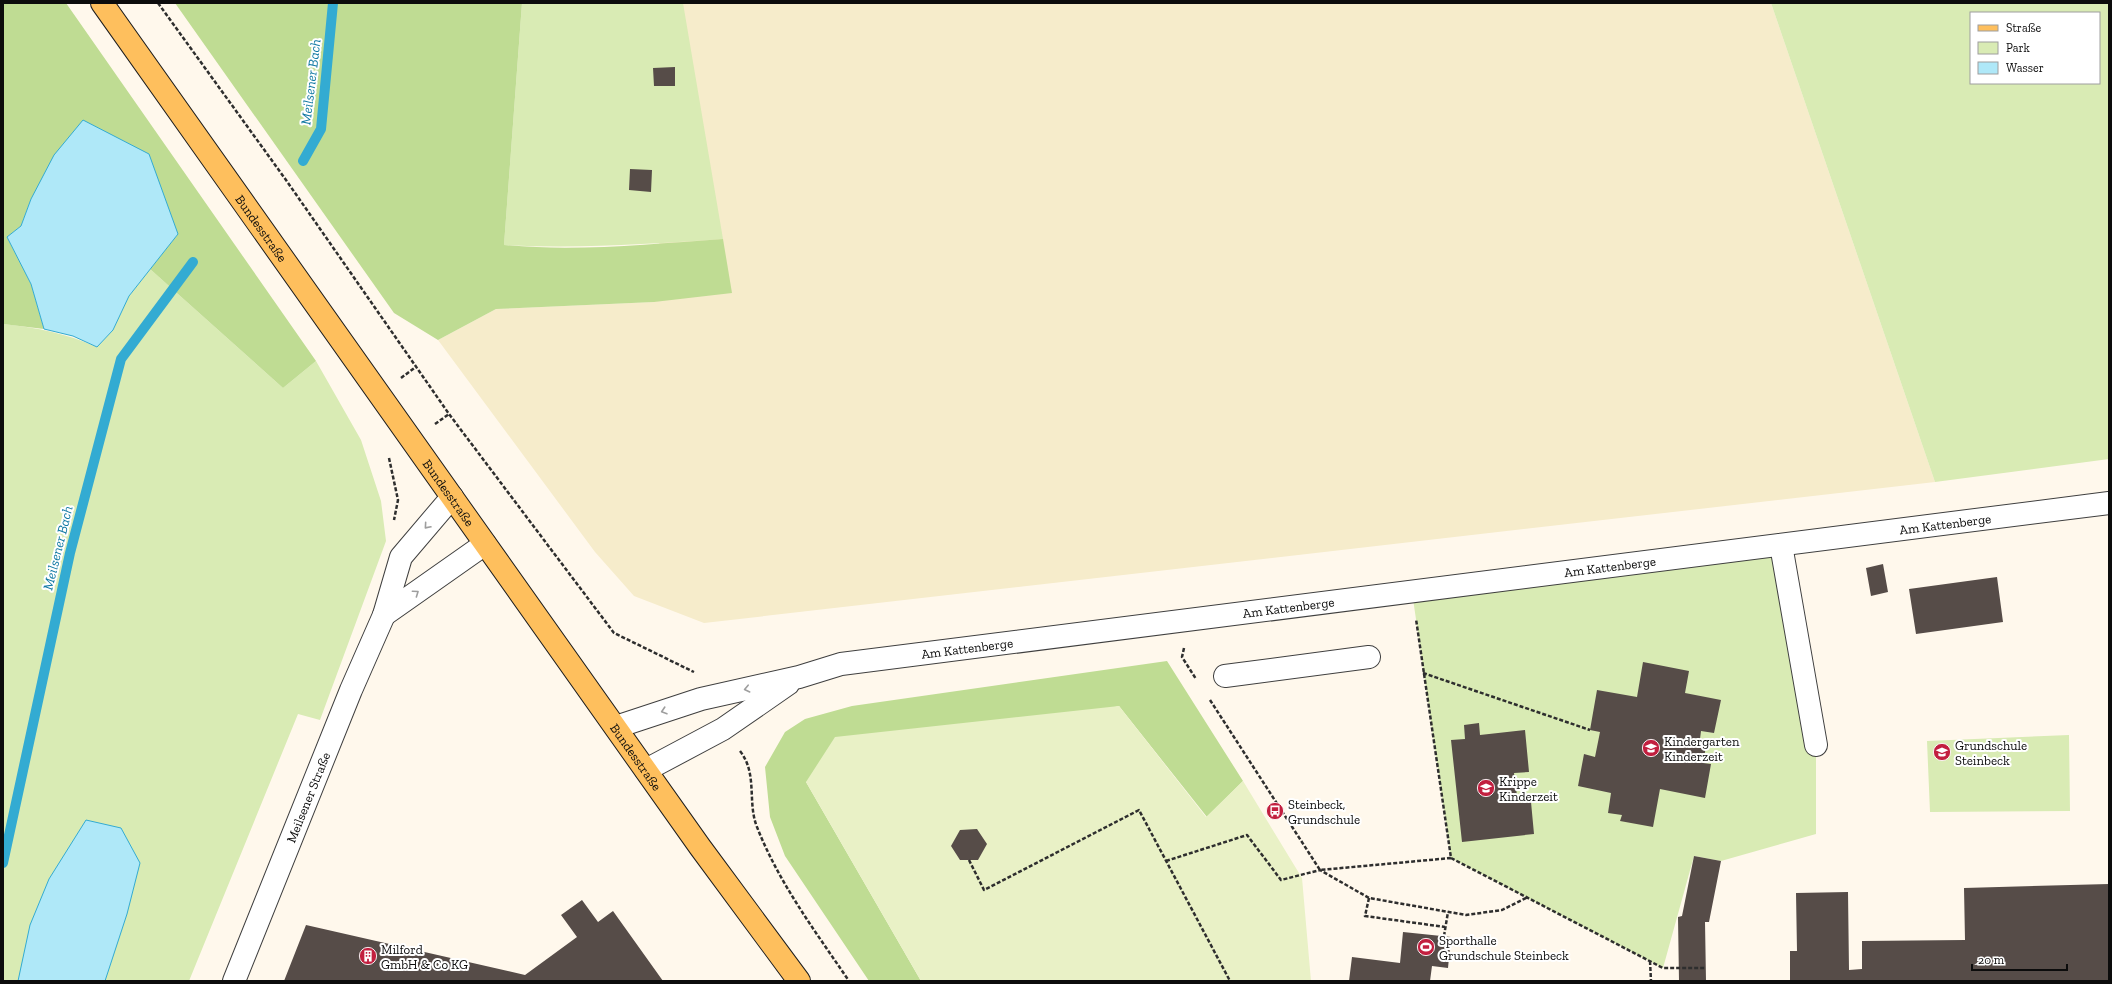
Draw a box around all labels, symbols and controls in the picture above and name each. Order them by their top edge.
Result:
legend [1970,12,2100,84]
text: Straße [2006,21,2042,35]
water label: Meilsener Bach [297,38,325,126]
text: Park [2006,41,2031,55]
text: Wasser [2006,61,2044,75]
street label: Bundesstraße [233,192,290,265]
street label: Bundesstraße [420,456,478,529]
water label: Meilsener Bach [39,504,77,592]
street label: Am Kattenberge [1899,511,1992,537]
one-way arrow [424,522,431,529]
street label: Am Kattenberge [1563,553,1657,580]
one-way arrow [411,591,418,598]
street label: Am Kattenberge [1242,594,1335,620]
street label: Am Kattenberge [920,635,1014,661]
one-way arrow [744,684,750,692]
one-way arrow [661,707,668,715]
street label: Bundesstraße [607,721,665,793]
place label: Kindergarten Kinderzeit [1664,734,1740,764]
school or university icon: Kindergarten Kinderzeit [1641,738,1661,758]
place label: Grundschule Steinbeck [1955,738,2027,768]
school or university icon: Grundschule Steinbeck [1932,742,1952,762]
street label: Meilsener Straße [283,750,333,845]
place label: Krippe Kinderzeit [1499,774,1558,804]
school or university icon: Krippe Kinderzeit [1476,778,1496,798]
place label: Steinbeck, Grundschule [1288,797,1360,827]
bus stop icon: Steinbeck, Grundschule [1265,801,1285,821]
place label: Sporthalle Grundschule Steinbeck [1439,933,1569,963]
sports icon: Sporthalle Grundschule Steinbeck [1416,937,1436,957]
place label: Milford GmbH & Co KG [381,942,468,972]
building icon: Milford GmbH & Co KG [358,946,378,966]
scale bar [1972,946,2067,972]
text: 20 m [1978,953,2005,967]

